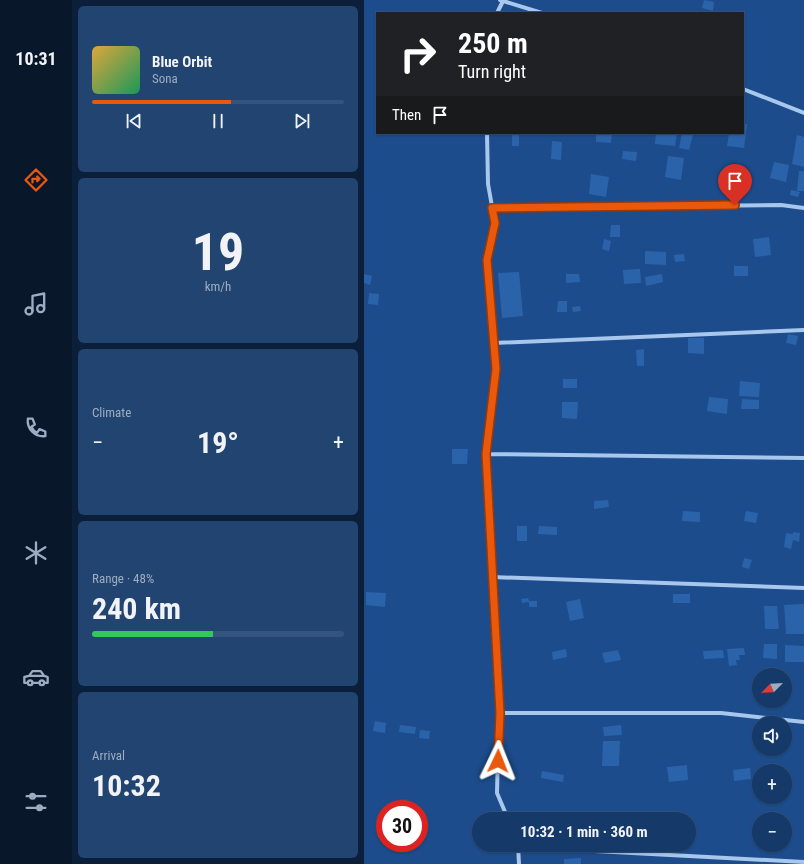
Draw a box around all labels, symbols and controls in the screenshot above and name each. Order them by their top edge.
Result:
text: 250 m [458,27,528,60]
icon: right [392,28,444,80]
text: 10:31 [15,48,57,69]
text: Blue Orbit [152,53,212,71]
text: Turn right [458,61,526,82]
text: Sona [152,71,178,86]
icon: arrive [429,104,451,126]
text: Then [392,106,421,124]
icon: previous [123,110,145,132]
icon: pause [207,110,229,132]
icon: next [291,110,313,132]
pin [718,164,752,205]
icon: directions [22,166,50,194]
icon: arrive [724,170,746,192]
text: 19 [192,222,244,283]
text: km/h [205,279,231,294]
icon: music [22,290,50,318]
text: Climate [92,405,131,420]
icon: phone [22,414,50,442]
text: 19° [197,425,239,460]
text: − [92,430,103,455]
text: + [333,430,344,455]
icon: climate [22,539,50,567]
text: Range · 48% [92,571,154,586]
text: 240 km [92,591,181,626]
icon: car [22,663,50,691]
north arrow [752,668,792,708]
map controls [752,668,792,852]
button: sound [752,716,792,756]
position arrow [477,740,519,782]
text: Arrival [92,748,125,763]
button: + [752,764,792,804]
text: 10:32 [92,768,161,803]
icon: filters [22,788,50,816]
speed limit sign: 30 [376,800,428,852]
button: − [752,812,792,852]
text: 10:32 · 1 min · 360 m [520,823,648,841]

